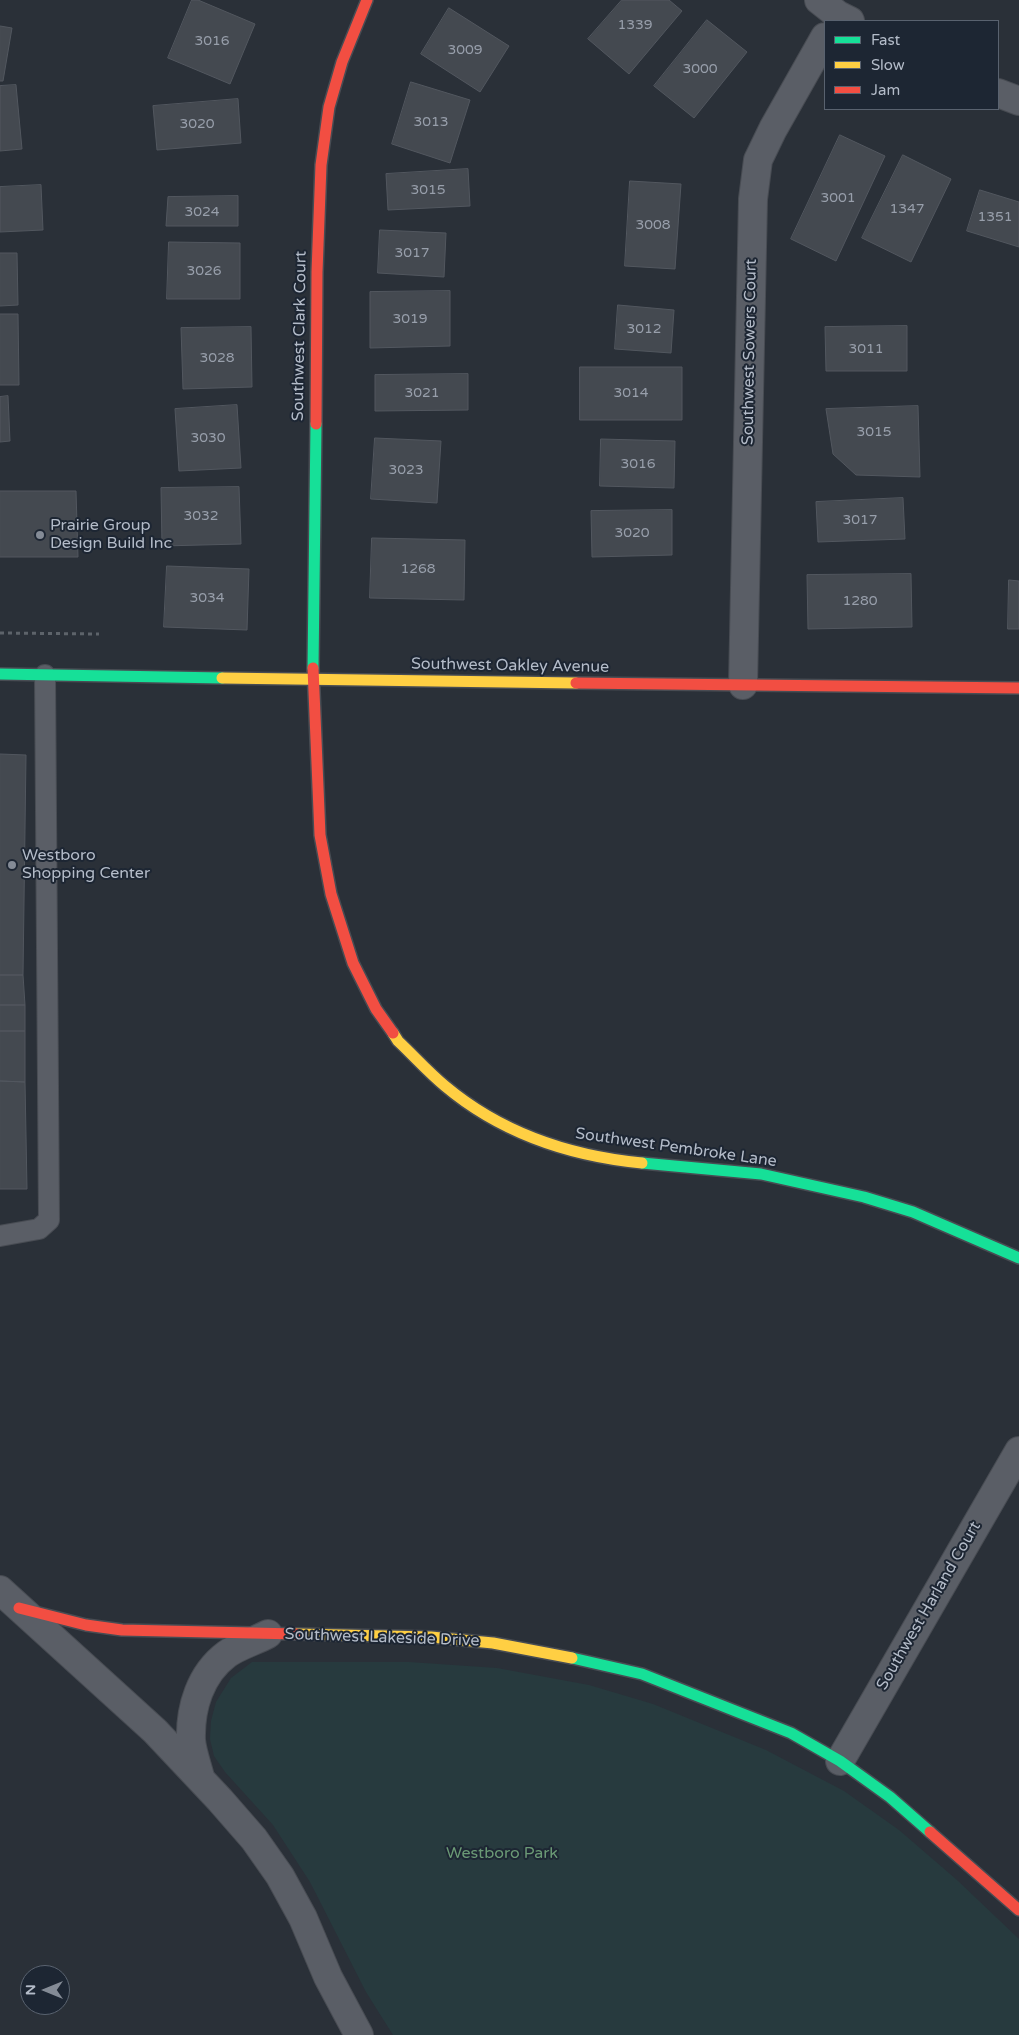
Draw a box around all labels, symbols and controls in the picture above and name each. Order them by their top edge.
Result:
house number: 1339 [617,17,653,33]
legend [824,20,999,110]
text: Fast [871,31,900,49]
house number: 3016 [194,33,230,49]
house number: 3009 [447,42,483,58]
text: Slow [871,56,905,74]
house number: 3000 [682,61,718,77]
text: Jam [871,81,900,99]
house number: 3013 [413,114,449,130]
house number: 3020 [179,116,215,132]
house number: 3015 [410,182,446,198]
house number: 3001 [820,190,856,206]
house number: 1347 [889,201,925,217]
house number: 3024 [184,204,220,220]
house number: 1351 [977,209,1013,225]
house number: 3008 [635,217,671,233]
house number: 3017 [394,245,430,261]
street label: Southwest Clark Court [289,251,311,421]
street label: Southwest Sowers Court [739,259,761,445]
house number: 3026 [186,263,222,279]
house number: 3019 [392,311,428,327]
house number: 3012 [626,321,662,337]
house number: 3011 [848,341,884,357]
house number: 3028 [199,350,235,366]
house number: 3021 [404,385,440,401]
house number: 3014 [613,385,649,401]
house number: 3015 [856,424,892,440]
house number: 3030 [190,430,226,446]
house number: 3016 [620,456,656,472]
house number: 3023 [388,462,424,478]
house number: 3032 [183,508,219,524]
house number: 3017 [842,512,878,528]
place label: Prairie Group Design Build Inc [50,516,172,554]
house number: 3020 [614,525,650,541]
marker: Prairie Group Design Build Inc [34,529,46,541]
house number: 1268 [400,561,436,577]
house number: 3034 [189,590,225,606]
house number: 1280 [842,593,878,609]
street label: Southwest Oakley Avenue [411,655,609,677]
place label: Westboro Shopping Center [22,846,150,884]
marker: Westboro Shopping Center [6,859,18,871]
street label: Southwest Pembroke Lane [574,1124,778,1172]
street label: Southwest Harland Court [873,1518,985,1694]
street label: Southwest Lakeside Drive [284,1625,480,1651]
park label: Westboro Park [446,1844,558,1864]
north arrow [20,1965,70,2015]
text: N [22,1984,39,1996]

